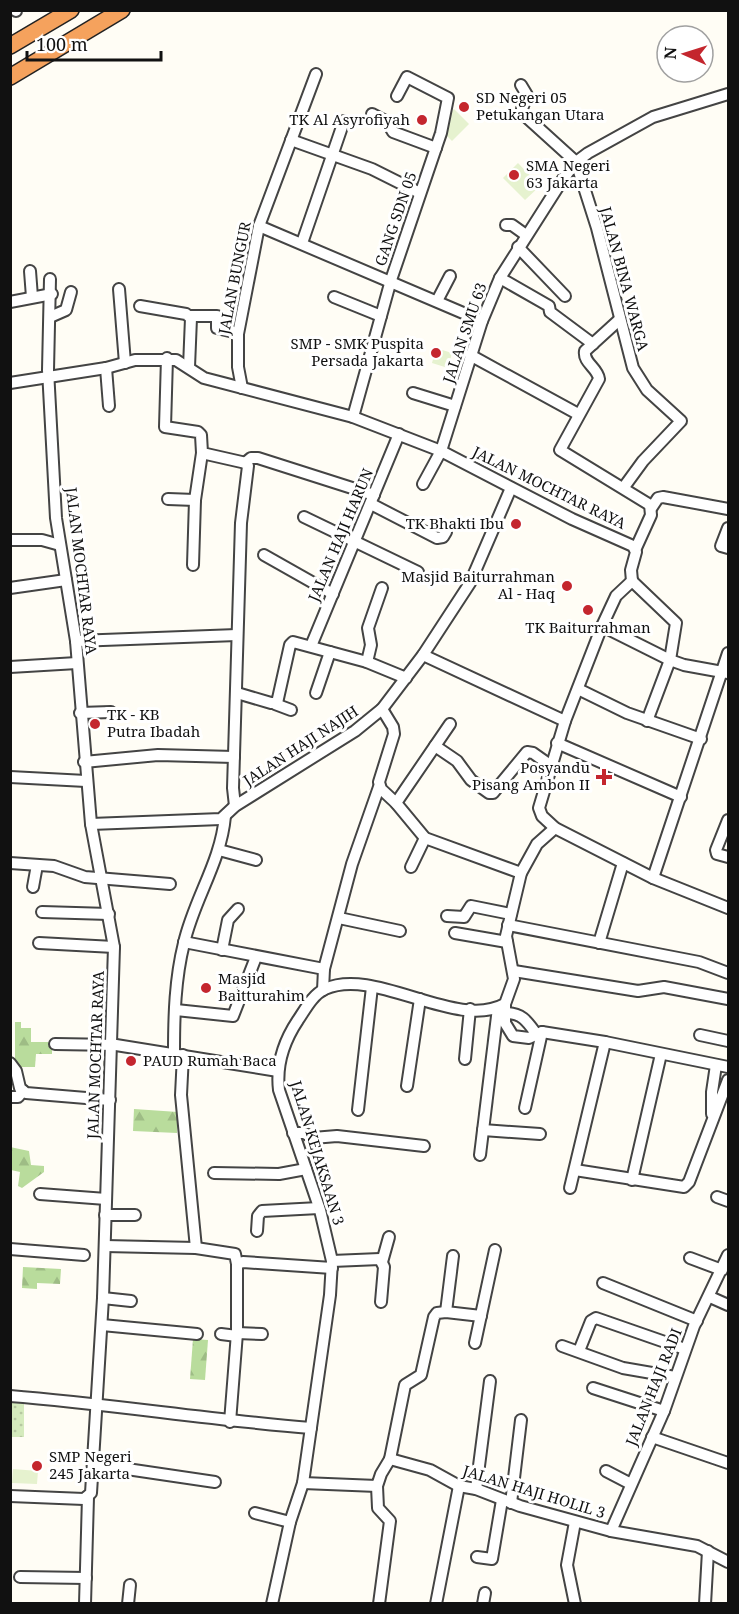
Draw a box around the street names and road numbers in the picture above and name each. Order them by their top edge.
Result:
street label: GANG SDN 05 [370,169,421,269]
street label: JALAN BINA WARGA [596,203,654,353]
street label: JALAN BUNGUR [213,220,255,337]
street label: JALAN SMU 63 [437,280,491,386]
street label: JALAN MOCHTAR RAYA [468,441,630,533]
street label: JALAN HAJI HARUN [303,464,377,605]
street label: JALAN MOCHTAR RAYA [62,485,102,656]
street label: JALAN HAJI NAJIH [238,700,362,790]
street label: JALAN MOCHTAR RAYA [82,970,108,1140]
street label: JALAN KEJAKSAAN 3 [286,1077,349,1227]
street label: JALAN HAJI RADI [620,1325,686,1449]
street label: JALAN HAJI HOLIL 3 [460,1460,608,1522]

